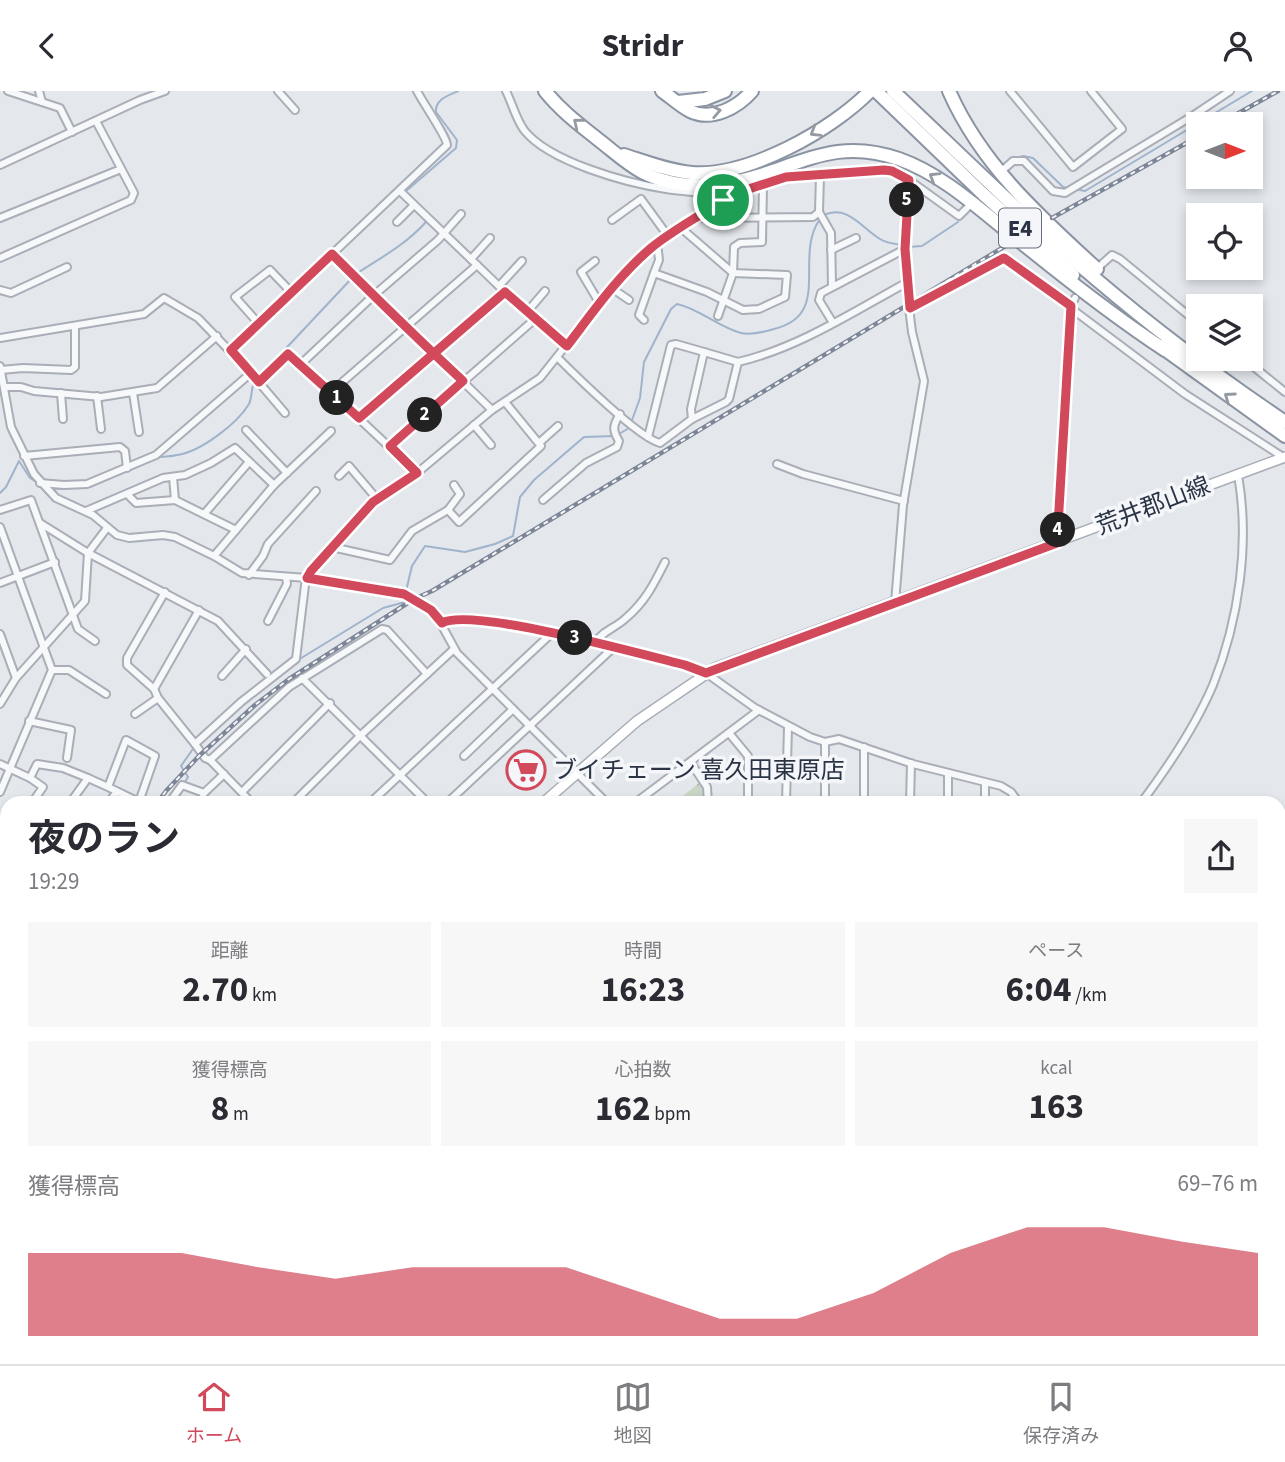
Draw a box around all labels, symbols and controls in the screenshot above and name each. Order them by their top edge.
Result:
text: Stridr [602,23,683,69]
icon: back [28,27,66,65]
icon: person [1219,27,1257,65]
one-way arrow [710,105,722,120]
north arrow [1186,112,1264,189]
map controls [1186,112,1263,371]
one-way arrow [573,119,585,132]
one-way arrow [810,123,823,136]
pin [693,170,753,230]
one-way arrow [929,172,942,185]
icon: arrive [704,181,742,219]
pin: 5 [890,183,925,217]
text: 5 [901,186,912,213]
button: locate [1186,203,1263,280]
road number: E4 [999,209,1041,247]
button: layers [1186,294,1263,371]
pin: 1 [320,381,354,415]
text: 1 [331,384,342,411]
one-way arrow [1224,393,1237,405]
pin: 2 [408,397,442,433]
text: 2 [419,401,430,428]
street label: 荒井郡山線 [1091,468,1215,544]
pin: 4 [1040,513,1076,548]
text: 4 [1052,516,1063,543]
pin: 3 [558,621,592,655]
text: 3 [569,624,580,651]
supermarket icon: ブイチェーン 喜久田東原店 [505,749,547,791]
place label: ブイチェーン 喜久田東原店 [553,753,845,788]
text: 夜のラン [28,812,180,866]
button: share [1184,819,1258,893]
text: 19:29 [28,865,79,898]
text: 距離 [211,938,249,965]
text: 時間 [624,938,662,965]
text: ペース [1028,938,1084,965]
text: 2.70 [182,965,248,1015]
text: 16:23 [601,965,685,1015]
text: 6:04 [1006,965,1072,1015]
text: km [248,982,277,1009]
text: /km [1072,982,1107,1009]
text: kcal [1040,1055,1072,1082]
text: 獲得標高 [192,1057,268,1084]
text: 心拍数 [614,1057,672,1084]
text: 163 [1029,1082,1084,1132]
text: 8 [211,1084,229,1134]
text: 162 [595,1084,650,1134]
text: m [229,1101,249,1128]
text: bpm [650,1101,691,1128]
text: 69–76 m [1178,1167,1258,1200]
text: 獲得標高 [28,1170,120,1203]
tab: ホーム [186,1378,242,1450]
tab: 地図 [614,1378,652,1450]
tab: 保存済み [1023,1378,1099,1450]

